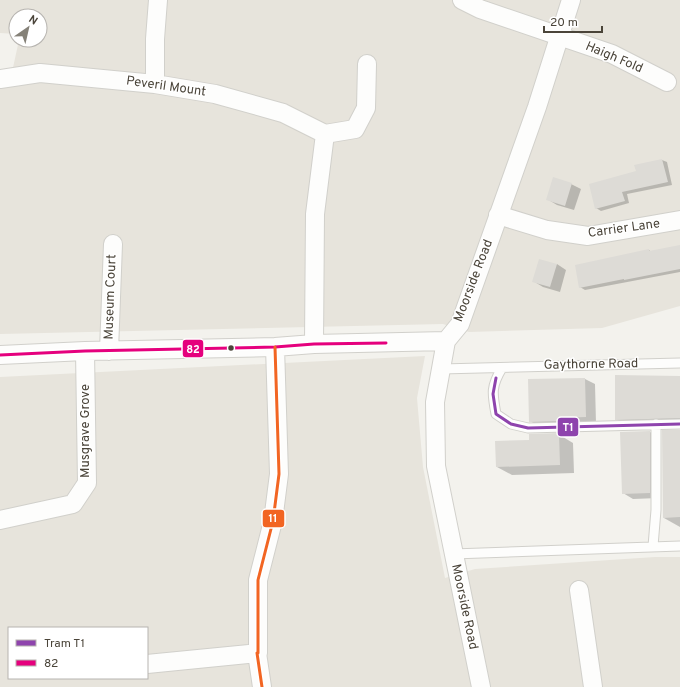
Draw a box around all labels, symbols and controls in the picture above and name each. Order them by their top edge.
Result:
north arrow [8,8,48,48]
scale bar [544,8,602,34]
text: N [26,13,40,29]
text: 20 m [550,15,578,31]
street label: Haigh Fold [583,39,645,77]
street label: Peveril Mount [125,73,207,101]
street label: Carrier Lane [587,216,661,242]
street label: Moorside Road [451,238,497,324]
street label: Museum Court [102,254,120,340]
line badge: 82 [182,339,204,358]
text: 82 [186,343,200,357]
unlabelled marker [226,343,236,353]
street label: Gaythorne Road [543,356,639,374]
street label: Musgrave Grove [78,384,94,478]
line badge: T1 [557,417,579,437]
text: T1 [562,421,574,435]
line badge: 11 [262,509,285,528]
text: 11 [269,512,277,526]
street label: Moorside Road [447,563,481,651]
legend [8,627,148,679]
text: Tram T1 [44,636,85,652]
text: 82 [44,656,58,672]

